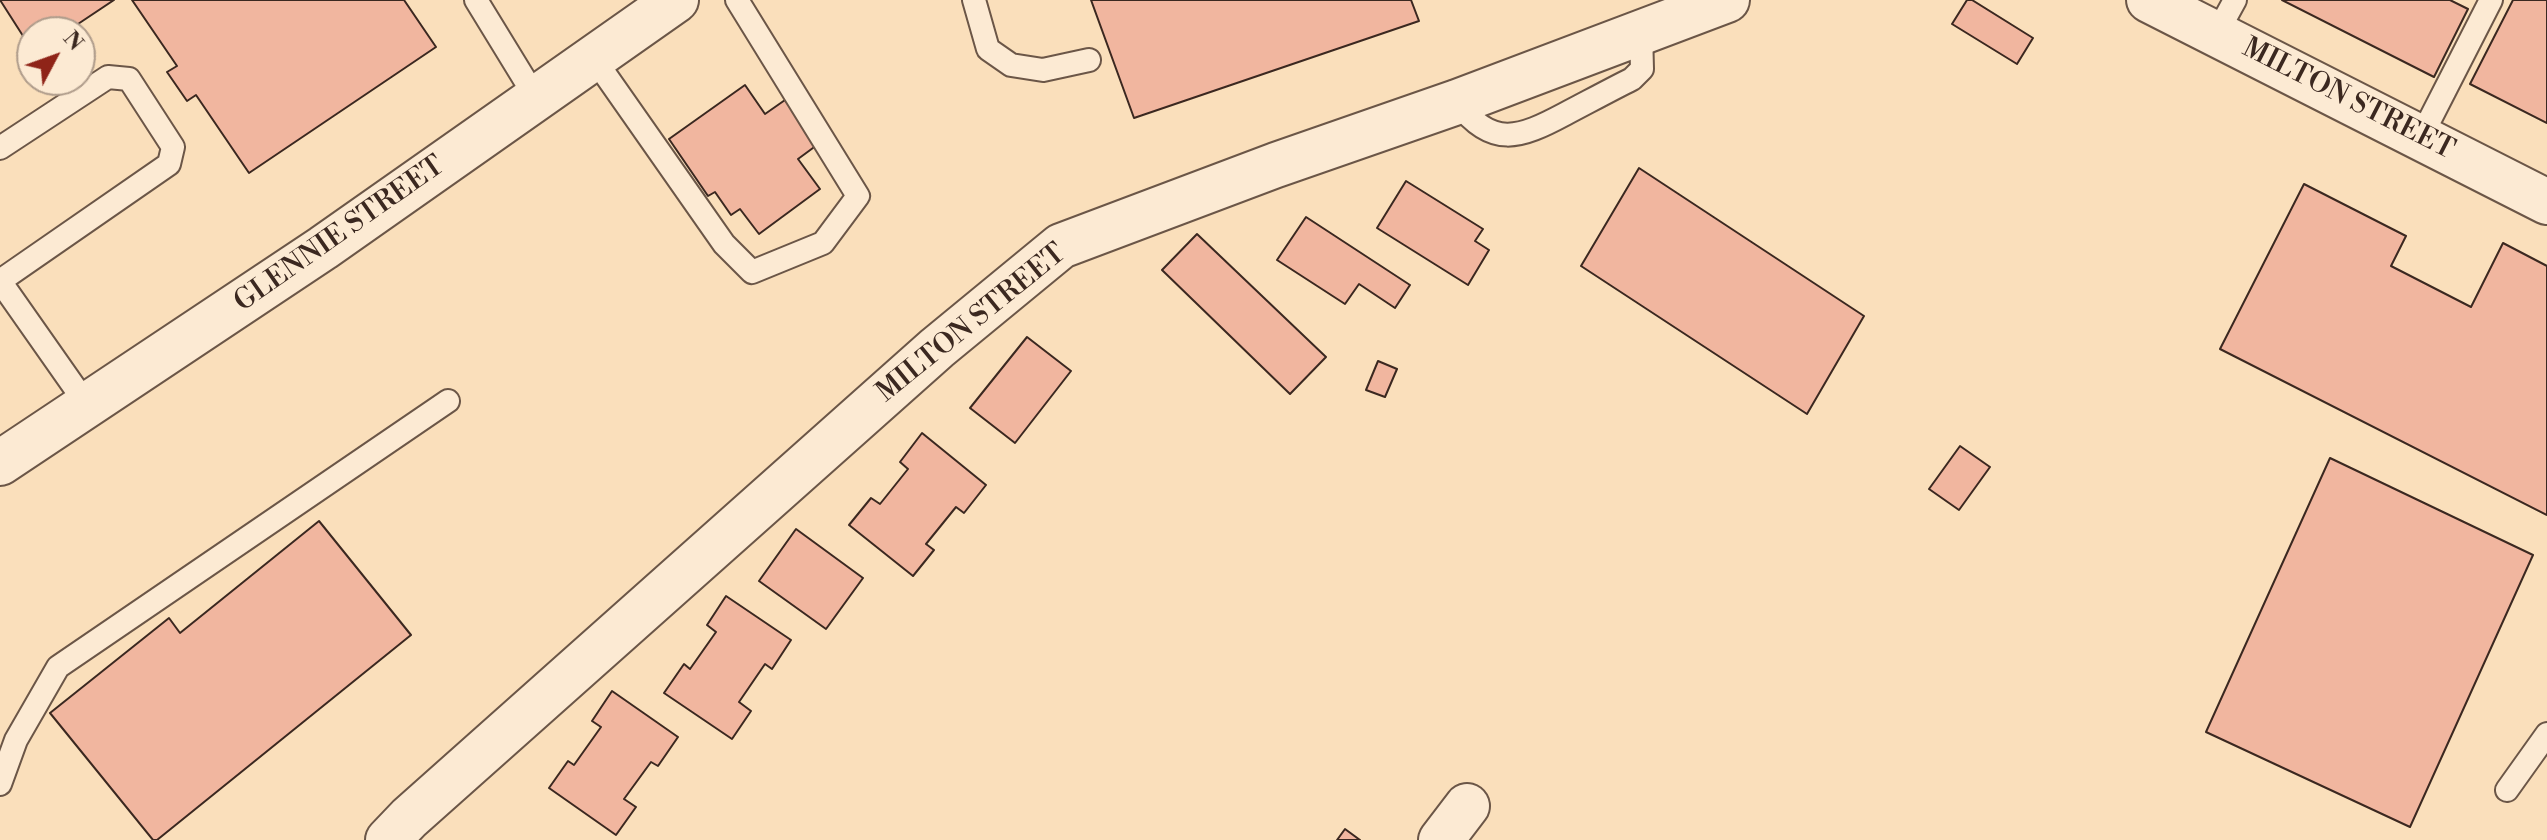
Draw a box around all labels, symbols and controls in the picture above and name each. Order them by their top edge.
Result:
north arrow [16,16,96,96]
text: N [57,26,89,57]
street label: MILTON STREET [2237,32,2459,168]
street label: GLENNIE STREET [228,150,452,320]
street label: MILTON STREET [871,238,1073,410]

